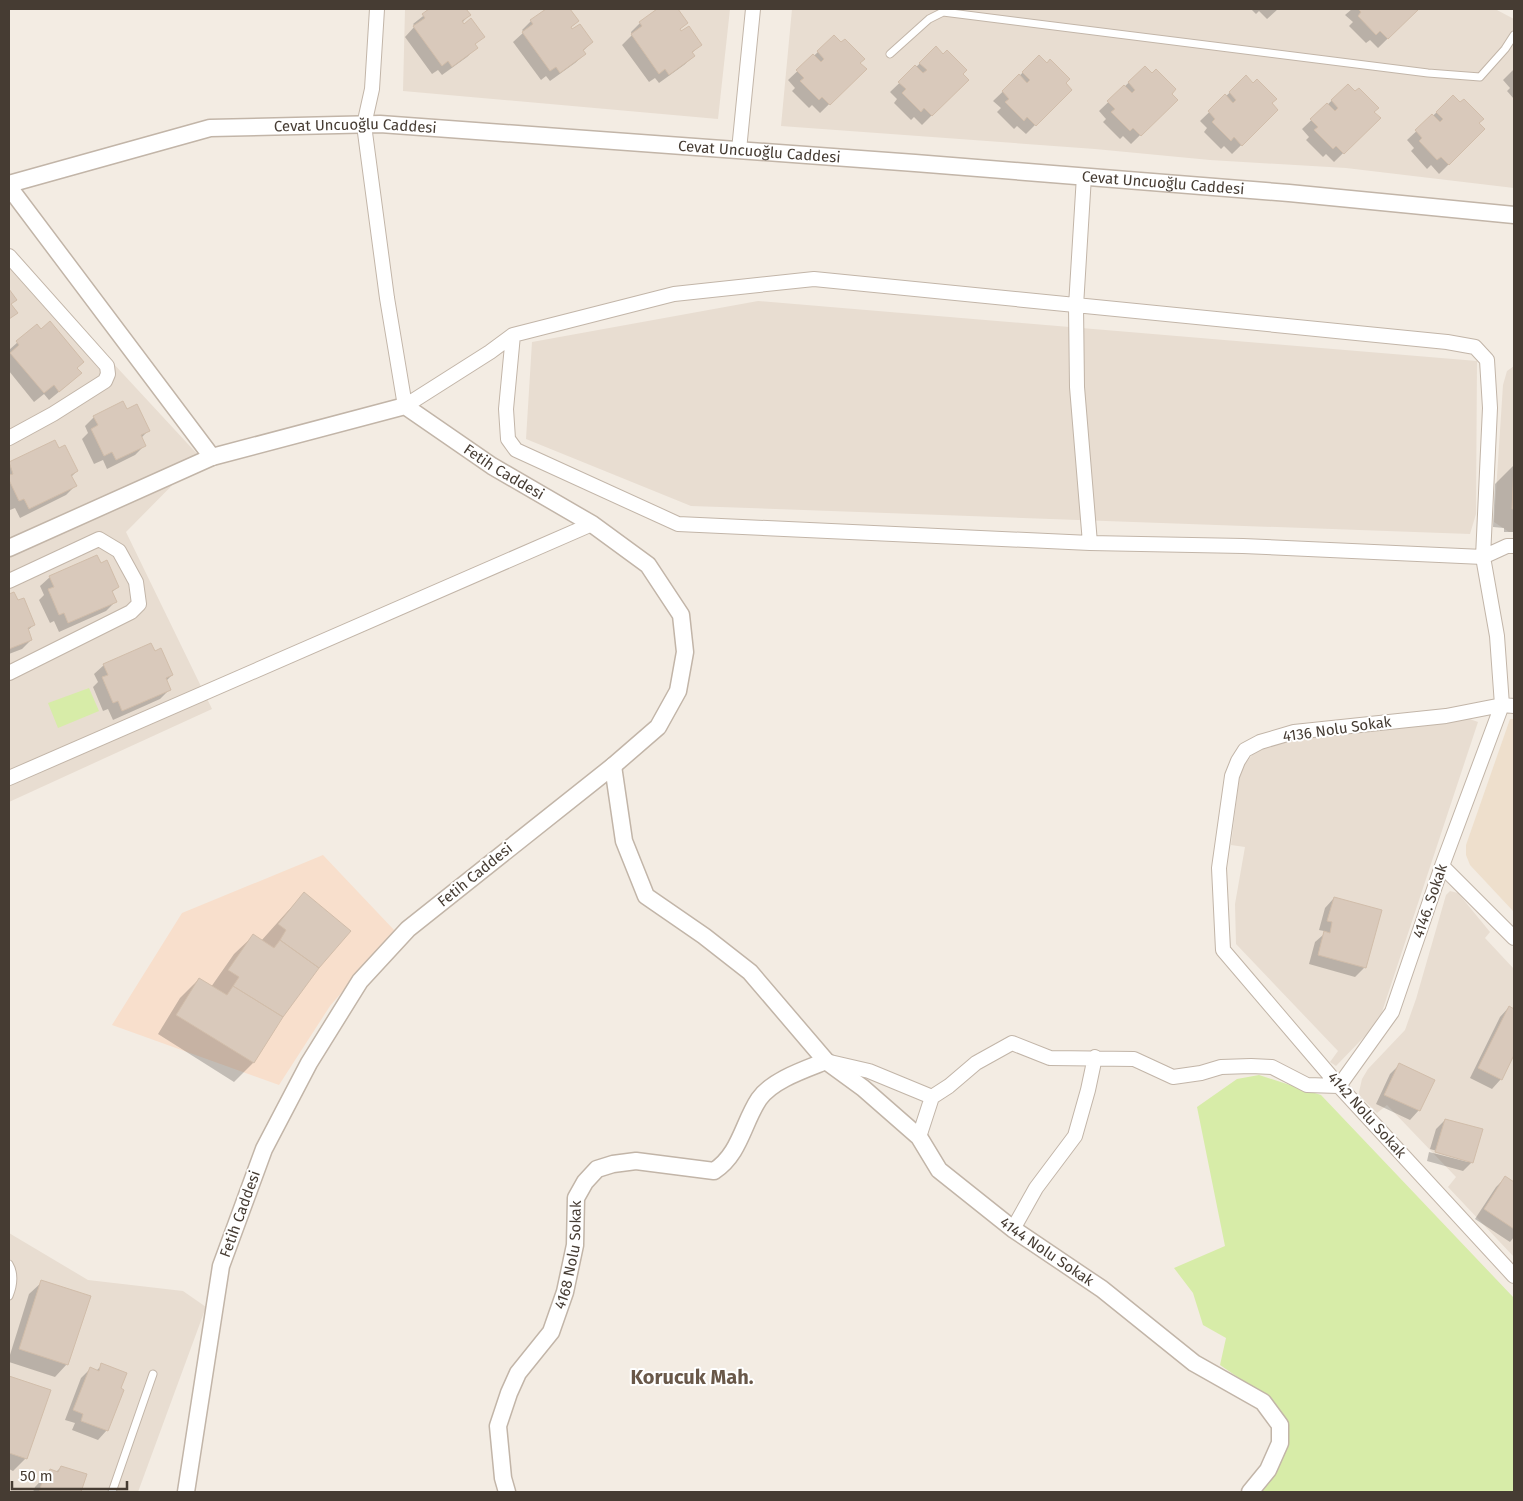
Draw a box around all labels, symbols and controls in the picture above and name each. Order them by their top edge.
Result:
street label: Cevat Uncuoğlu Caddesi [274,115,437,137]
street label: Cevat Uncuoğlu Caddesi [677,137,841,167]
street label: Cevat Uncuoğlu Caddesi [1081,167,1245,198]
street label: Fetih Caddesi [460,440,547,503]
street label: 4136 Nolu Sokak [1282,712,1393,746]
street label: Fetih Caddesi [434,839,516,911]
street label: 4146. Sokak [1409,861,1451,941]
street label: 4142 Nolu Sokak [1324,1068,1410,1162]
street label: Fetih Caddesi [216,1168,264,1260]
street label: 4168 Nolu Sokak [551,1200,585,1312]
street label: 4144 Nolu Sokak [996,1213,1098,1290]
district label: Korucuk Mah. [630,1365,754,1389]
scale bar [12,1458,128,1490]
text: 50 m [20,1467,53,1485]

